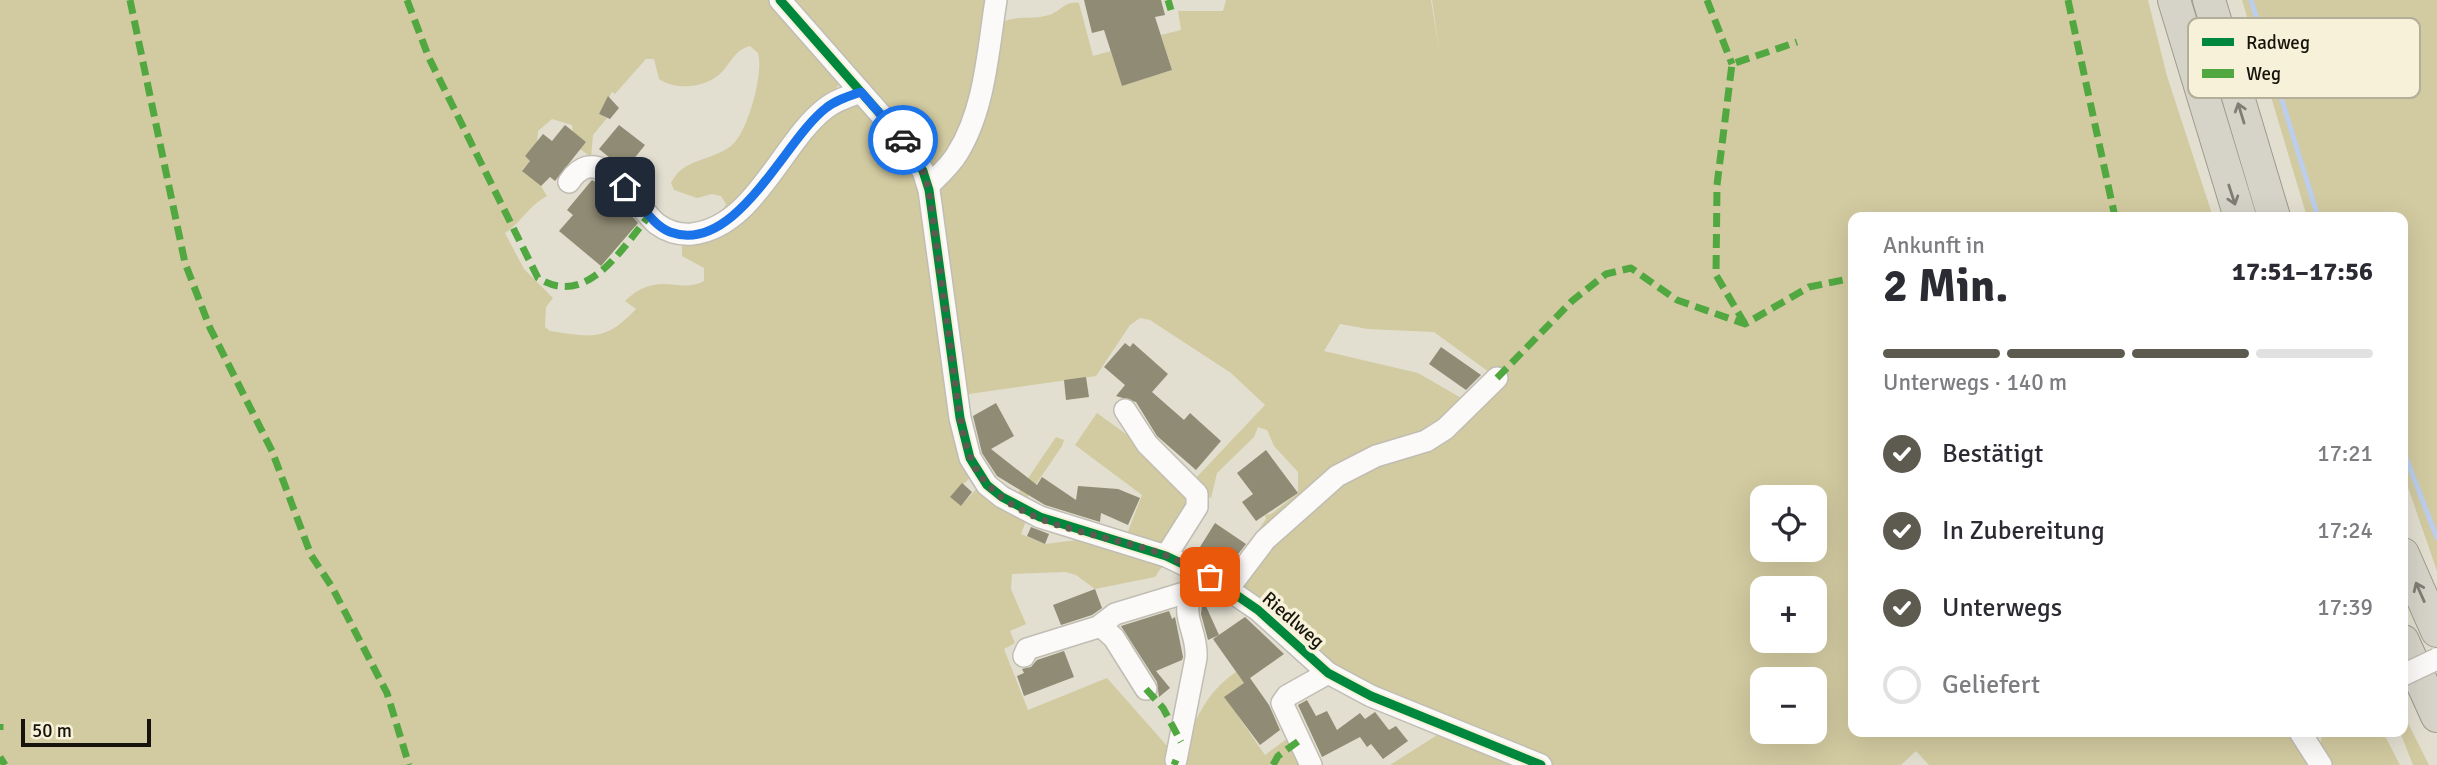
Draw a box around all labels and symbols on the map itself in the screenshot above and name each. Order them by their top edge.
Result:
legend [2188,18,2420,98]
text: Radweg [2246,31,2310,55]
text: Weg [2246,62,2281,86]
one-way arrow [2233,102,2246,124]
courier [868,105,938,175]
pin [595,157,655,217]
one-way arrow [2226,184,2239,206]
pin [1180,547,1240,607]
one-way arrow [2413,582,2426,603]
street label: Riedlweg [1257,586,1329,654]
scale bar [21,716,150,748]

